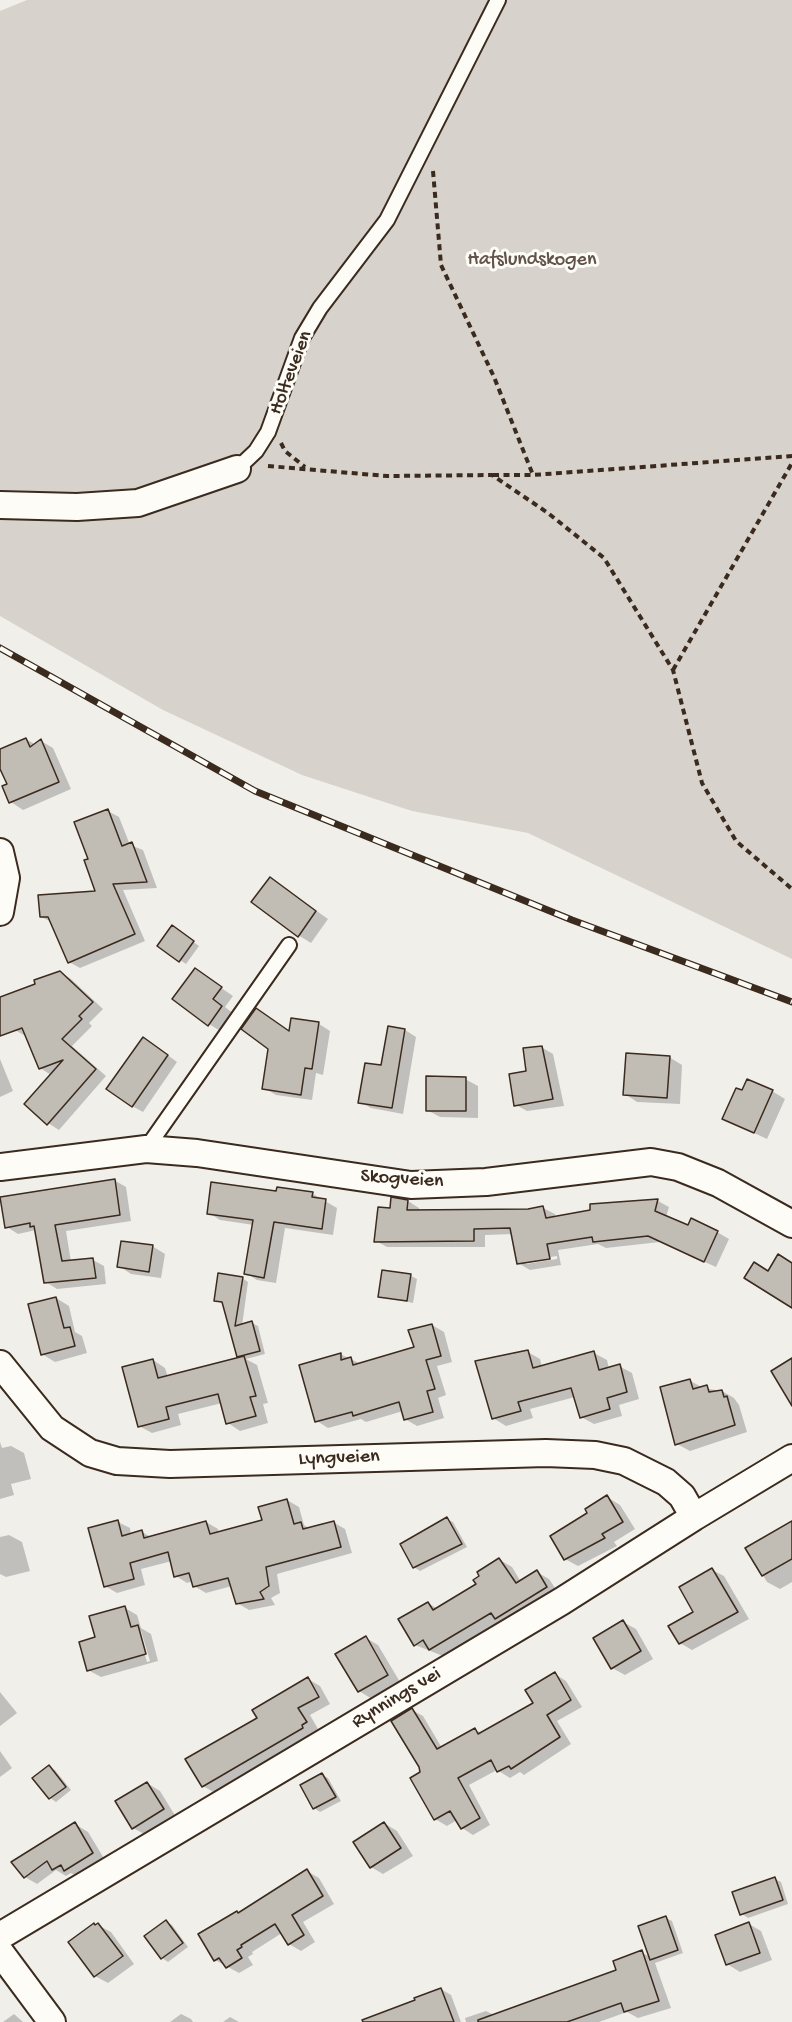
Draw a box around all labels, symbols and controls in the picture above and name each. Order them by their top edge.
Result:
park label: Hafslundskogen [468,249,596,273]
street label: Holteveien [265,328,319,418]
street label: Skogveien [360,1165,444,1195]
street label: Lyngveien [298,1446,380,1472]
street label: Rynnings vei [348,1663,446,1735]

